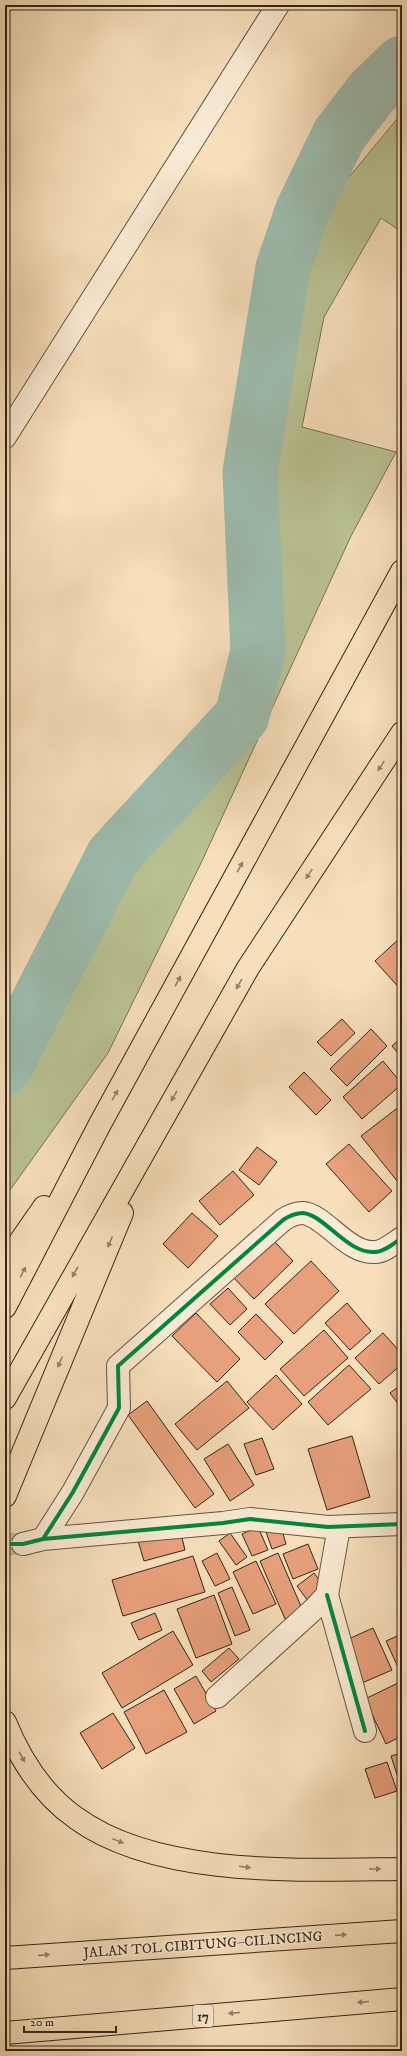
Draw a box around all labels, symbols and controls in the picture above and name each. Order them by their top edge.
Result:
one-way arrow [377,760,384,772]
one-way arrow [237,861,243,873]
one-way arrow [305,869,313,880]
one-way arrow [174,975,181,987]
one-way arrow [235,978,242,990]
one-way arrow [112,1089,119,1101]
one-way arrow [171,1090,177,1102]
one-way arrow [107,1237,113,1248]
one-way arrow [72,1266,79,1278]
one-way arrow [20,1267,26,1278]
one-way arrow [57,1357,63,1368]
one-way arrow [19,1751,26,1763]
one-way arrow [112,1838,123,1844]
one-way arrow [239,1864,251,1871]
one-way arrow [369,1866,382,1872]
street label: JALAN TOL CIBITUNG–CILINCING [81,1928,323,1962]
one-way arrow [335,1931,347,1938]
one-way arrow [38,1951,50,1958]
one-way arrow [357,1998,369,2005]
road number: 17 [193,2005,213,2027]
scale bar [24,2008,116,2034]
one-way arrow [228,2010,240,2016]
text: 20 m [30,2015,54,2030]

